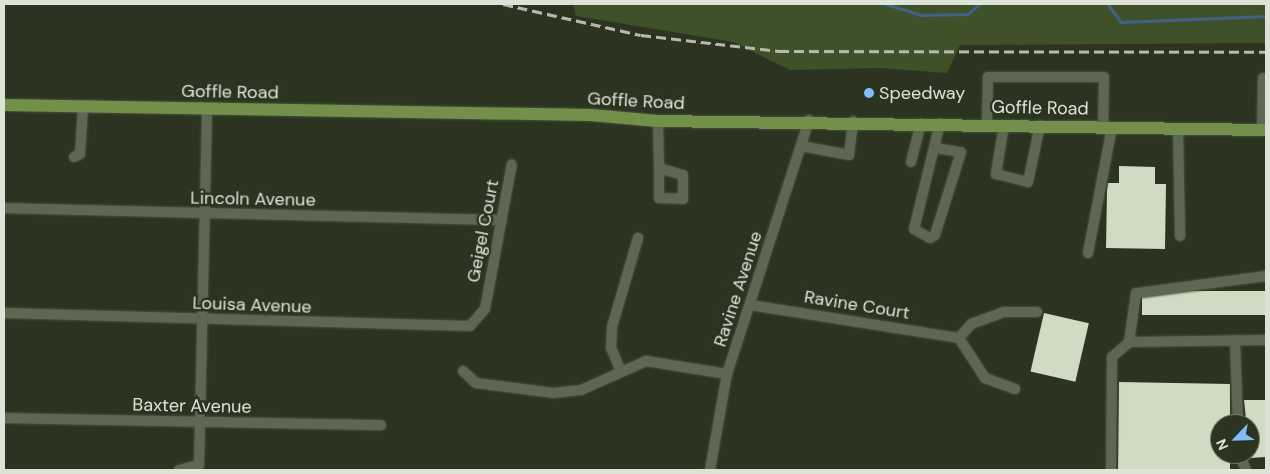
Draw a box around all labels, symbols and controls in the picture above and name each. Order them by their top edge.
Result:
street label: Goffle Road [181,80,279,104]
place label: Speedway [879,82,965,104]
marker: Speedway [863,87,875,99]
street label: Goffle Road [587,88,685,114]
street label: Goffle Road [991,96,1089,120]
street label: Geigel Court [462,178,504,284]
street label: Lincoln Avenue [190,187,316,211]
street label: Ravine Avenue [709,229,767,349]
street label: Ravine Court [803,286,911,324]
street label: Louisa Avenue [192,292,312,318]
street label: Baxter Avenue [132,394,252,418]
north arrow [1210,414,1260,464]
text: N [1212,436,1233,453]

